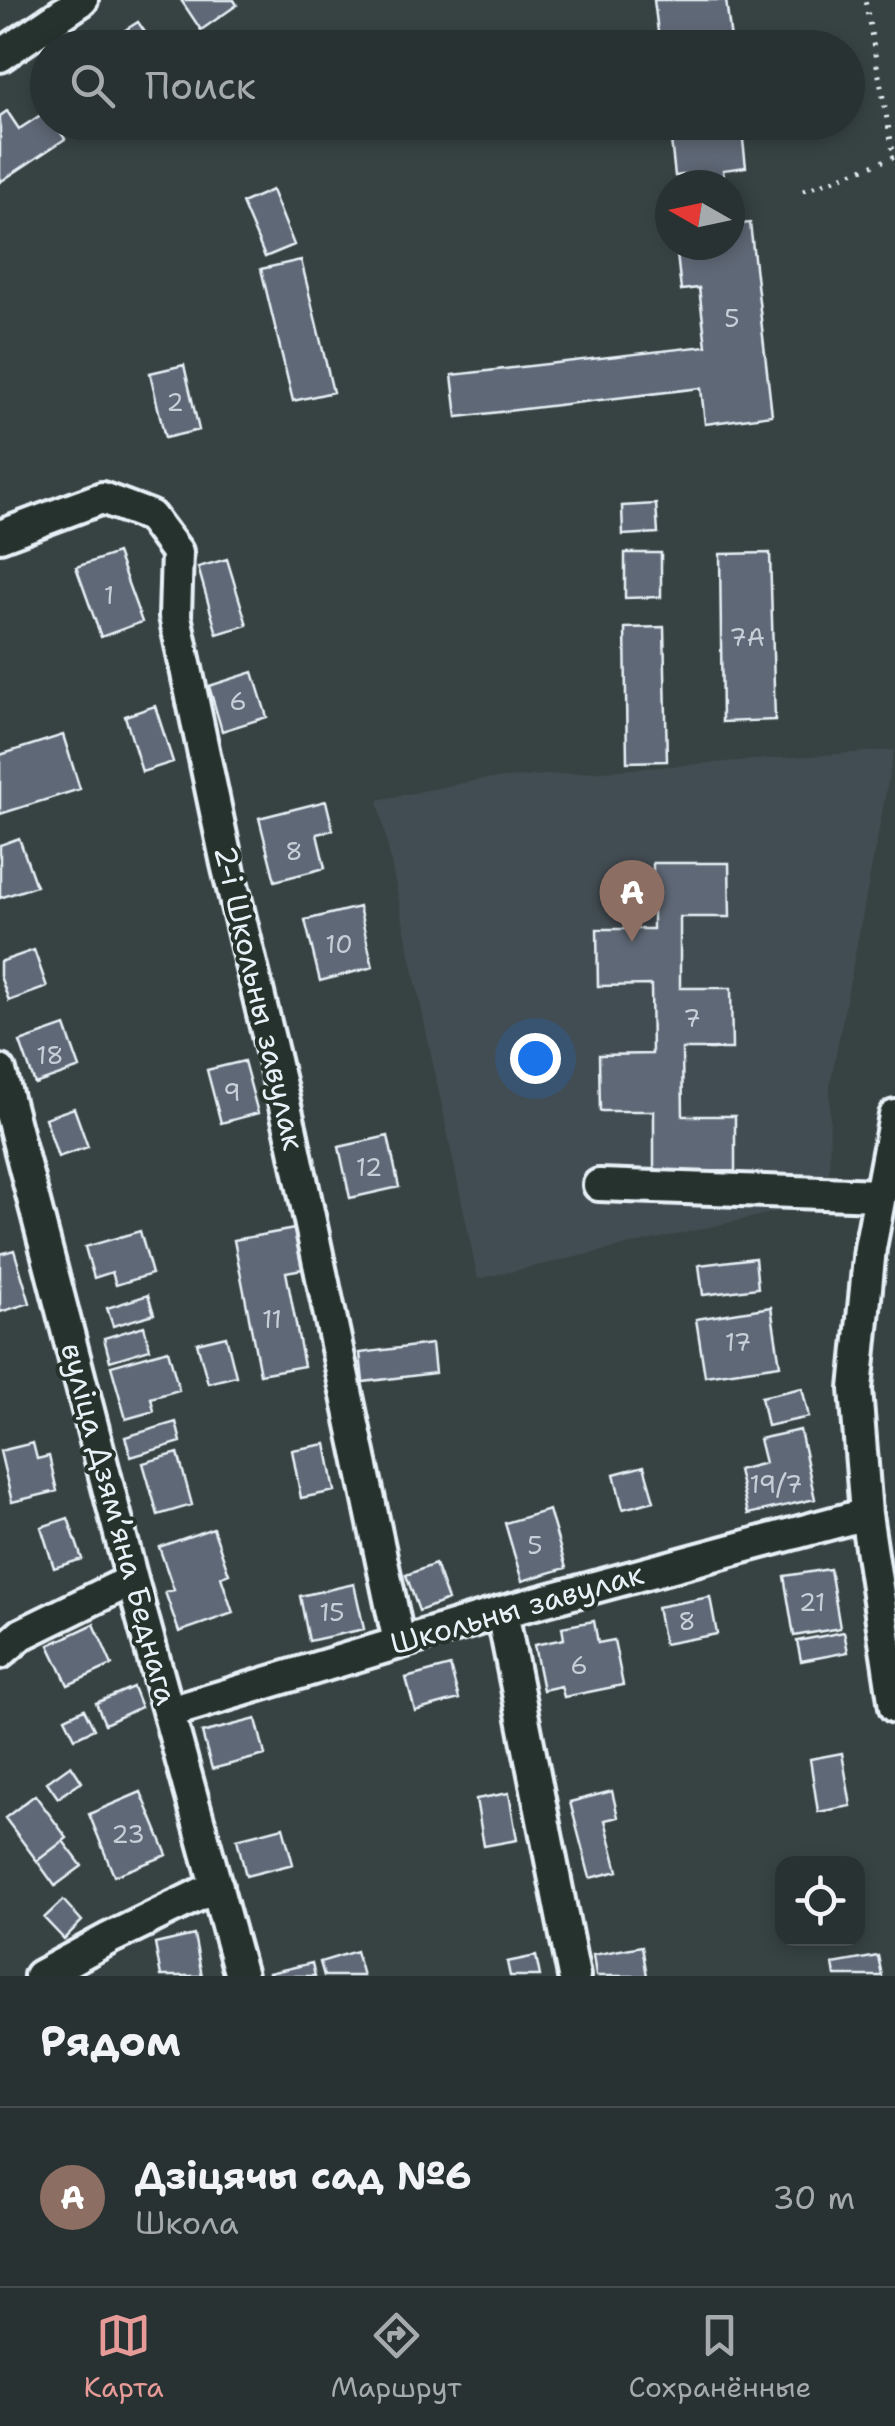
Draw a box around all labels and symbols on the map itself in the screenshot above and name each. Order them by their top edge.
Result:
north arrow [655,170,745,260]
house number: 5 [724,301,740,335]
house number: 2 [166,385,184,419]
house number: 1 [104,578,114,612]
house number: 7А [729,620,765,654]
house number: 6 [229,684,247,718]
house number: 8 [285,834,303,868]
street label: 2-і Школьны завулак [205,842,314,1154]
pin: A [600,860,664,942]
house number: 10 [325,927,353,961]
house number: 7 [683,1001,701,1035]
your location [510,1033,561,1084]
house number: 18 [36,1038,64,1072]
house number: 9 [223,1075,241,1109]
house number: 12 [356,1150,382,1184]
house number: 11 [262,1302,282,1336]
house number: 17 [725,1325,751,1359]
street label: вуліца Дзямʼяна Беднага [51,1338,188,1710]
house number: 19/7 [749,1467,803,1501]
house number: 5 [527,1528,543,1562]
street label: Школьны завулак [386,1553,648,1664]
house number: 21 [799,1585,825,1619]
house number: 15 [319,1595,345,1629]
house number: 8 [678,1604,696,1638]
house number: 6 [570,1648,588,1682]
house number: 23 [111,1817,145,1851]

